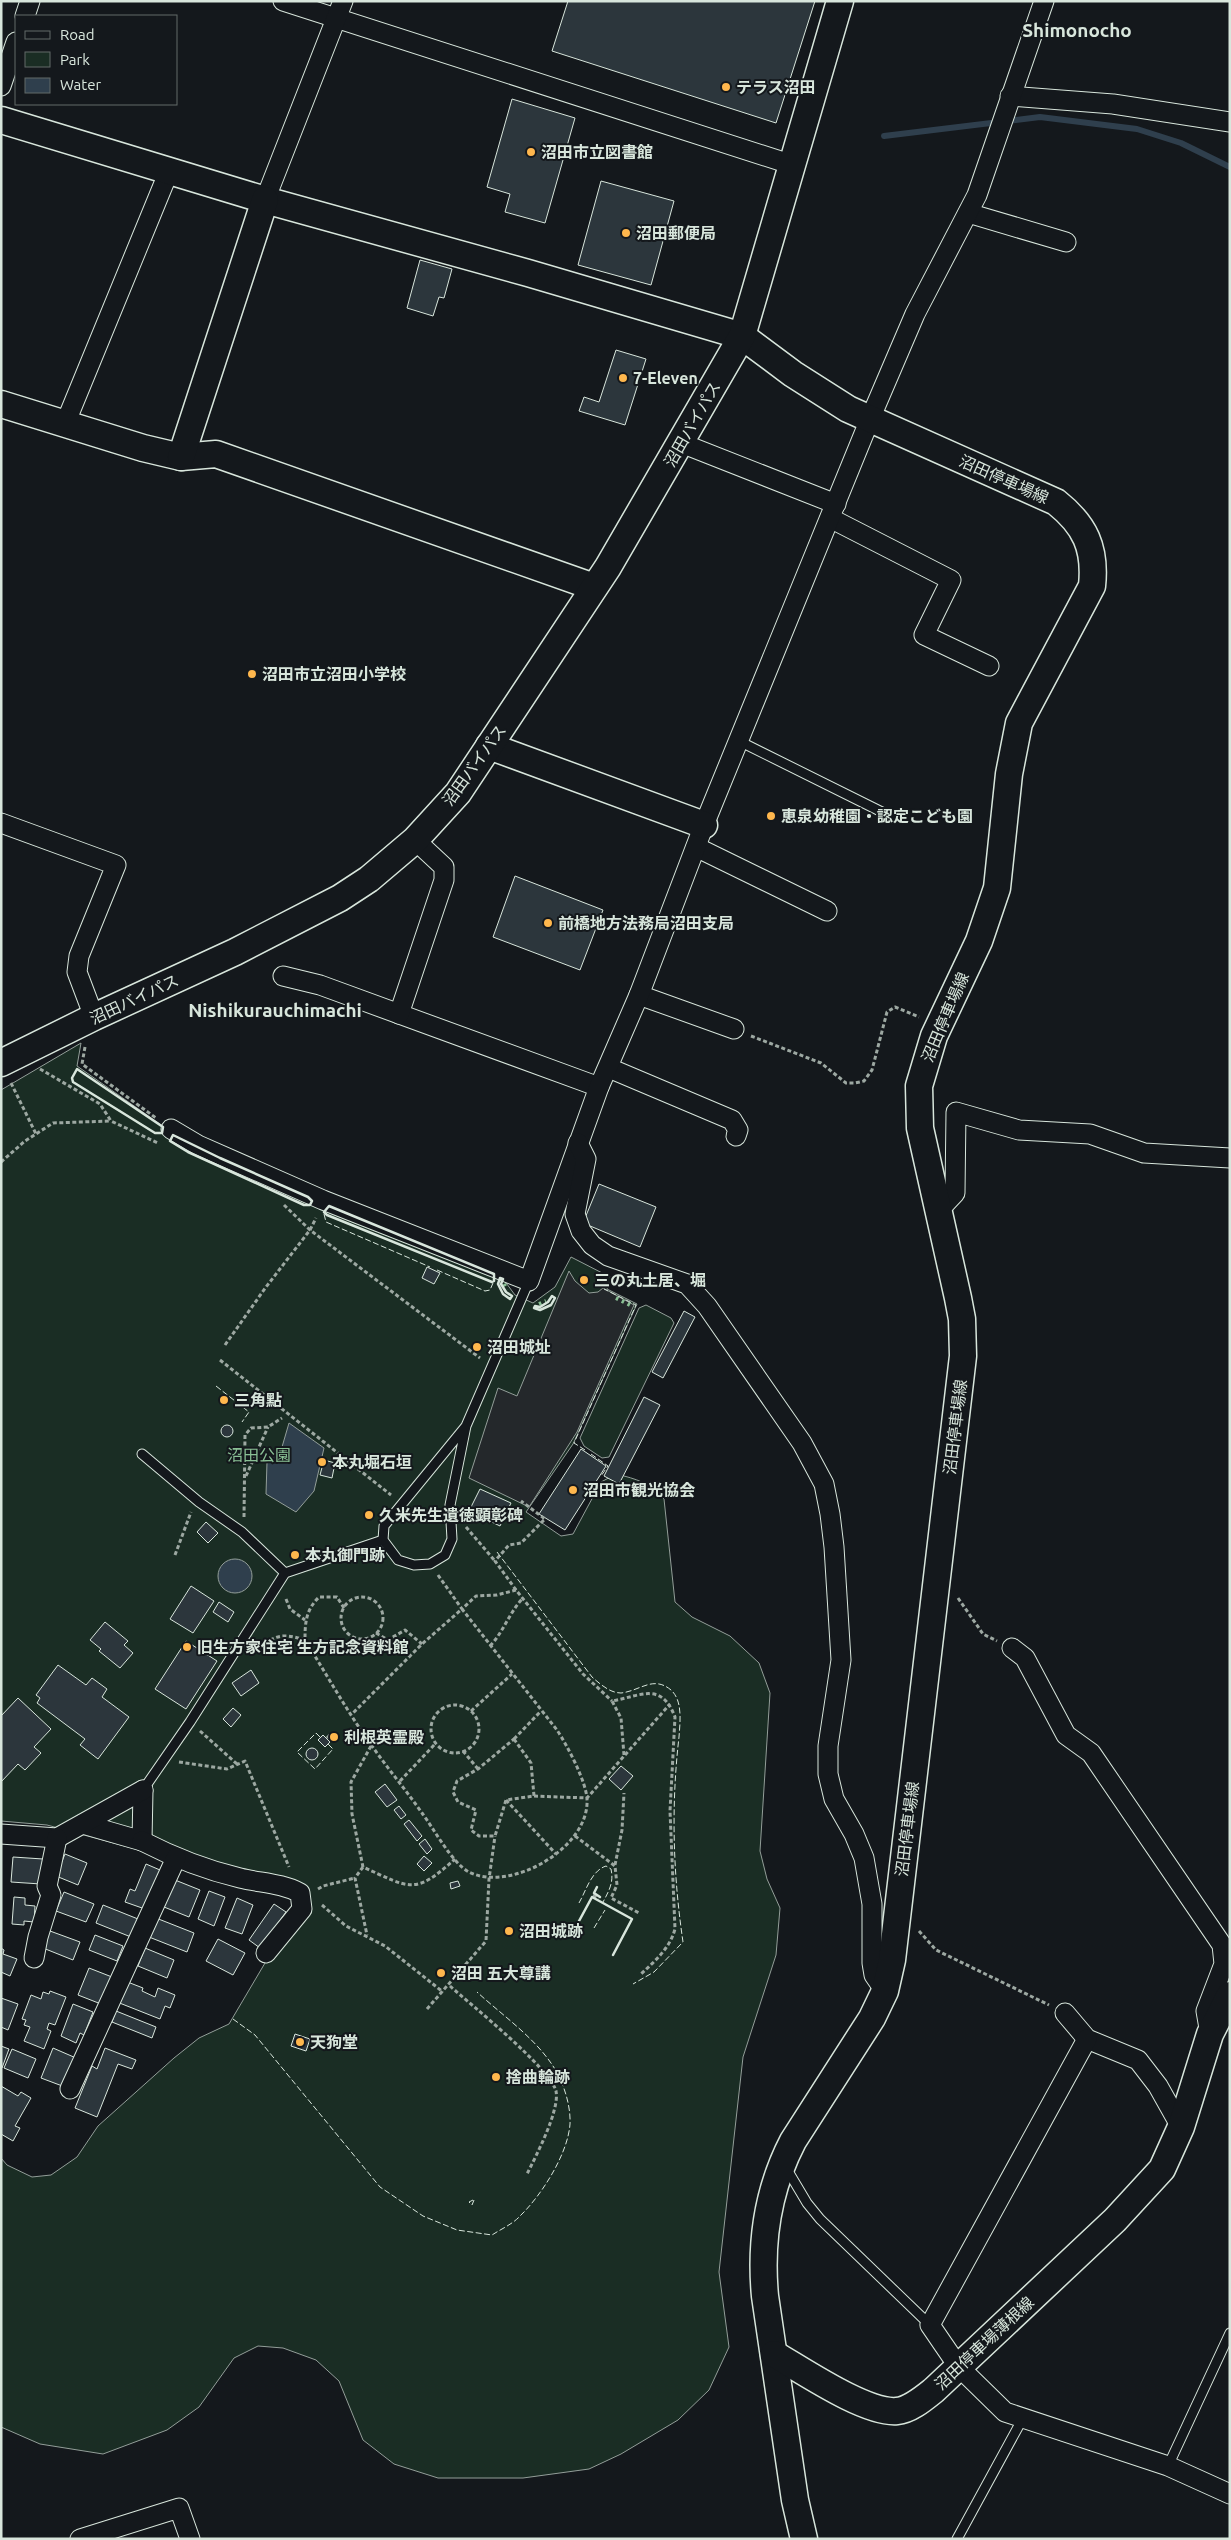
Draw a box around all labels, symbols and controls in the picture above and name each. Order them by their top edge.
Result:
legend [15,15,178,105]
district label: Shimonocho [1022,19,1132,41]
text: Road [60,26,95,43]
text: Park [60,51,90,68]
text: Water [60,76,101,93]
place label: テラス沼田 [736,78,816,96]
marker: テラス沼田 [720,81,732,93]
place label: 沼田市立図書館 [541,143,653,161]
marker: 沼田市立図書館 [525,146,537,158]
place label: 沼田郵便局 [636,224,716,242]
marker: 沼田郵便局 [620,227,632,239]
place label: 7-Eleven [633,369,698,387]
marker: 7-Eleven [617,372,629,384]
street label: 沼田バイパス [660,378,724,470]
street label: 沼田停車場線 [956,451,1052,507]
place label: 沼田市立沼田小学校 [262,665,406,683]
marker: 沼田市立沼田小学校 [246,668,258,680]
street label: 沼田バイパス [439,721,509,809]
place label: 恵泉幼稚園・認定こども園 [781,807,973,825]
marker: 恵泉幼稚園・認定こども園 [765,810,777,822]
place label: 前橋地方法務局沼田支局 [558,914,734,932]
marker: 前橋地方法務局沼田支局 [542,917,554,929]
street label: 沼田停車場線 [918,969,972,1065]
street label: 沼田バイパス [87,971,181,1027]
district label: Nishikurauchimachi [188,999,362,1021]
place label: 三の丸土居、堀 [594,1271,706,1289]
marker: 三の丸土居、堀 [578,1274,590,1286]
place label: 沼田城址 [487,1338,551,1356]
marker: 沼田城址 [471,1341,483,1353]
street label: 沼田停車場線 [940,1378,970,1476]
place label: 三角點 [234,1391,282,1409]
marker: 三角點 [218,1394,230,1406]
park label: 沼田公園 [227,1446,291,1464]
place label: 本丸堀石垣 [332,1453,412,1471]
marker: 本丸堀石垣 [316,1456,328,1468]
place label: 沼田市観光協会 [583,1481,695,1499]
marker: 沼田市観光協会 [567,1484,579,1496]
place label: 久米先生遺徳顕彰碑 [379,1506,523,1524]
marker: 久米先生遺徳顕彰碑 [363,1509,375,1521]
place label: 本丸御門跡 [305,1546,385,1564]
marker: 本丸御門跡 [289,1549,301,1561]
place label: 旧生方家住宅 生方記念資料館 [197,1638,409,1656]
marker: 旧生方家住宅 生方記念資料館 [181,1641,193,1653]
place label: 利根英霊殿 [344,1728,424,1746]
marker: 利根英霊殿 [328,1731,340,1743]
street label: 沼田停車場線 [892,1780,922,1878]
place label: 沼田城跡 [519,1922,583,1940]
marker: 沼田城跡 [503,1925,515,1937]
place label: 沼田 五大尊講 [451,1964,551,1982]
marker: 沼田 五大尊講 [435,1967,447,1979]
place label: 天狗堂 [310,2033,358,2051]
marker: 天狗堂 [294,2036,306,2048]
place label: 捨曲輪跡 [506,2068,570,2086]
marker: 捨曲輪跡 [490,2071,502,2083]
street label: 沼田停車場薄根線 [931,2293,1037,2393]

